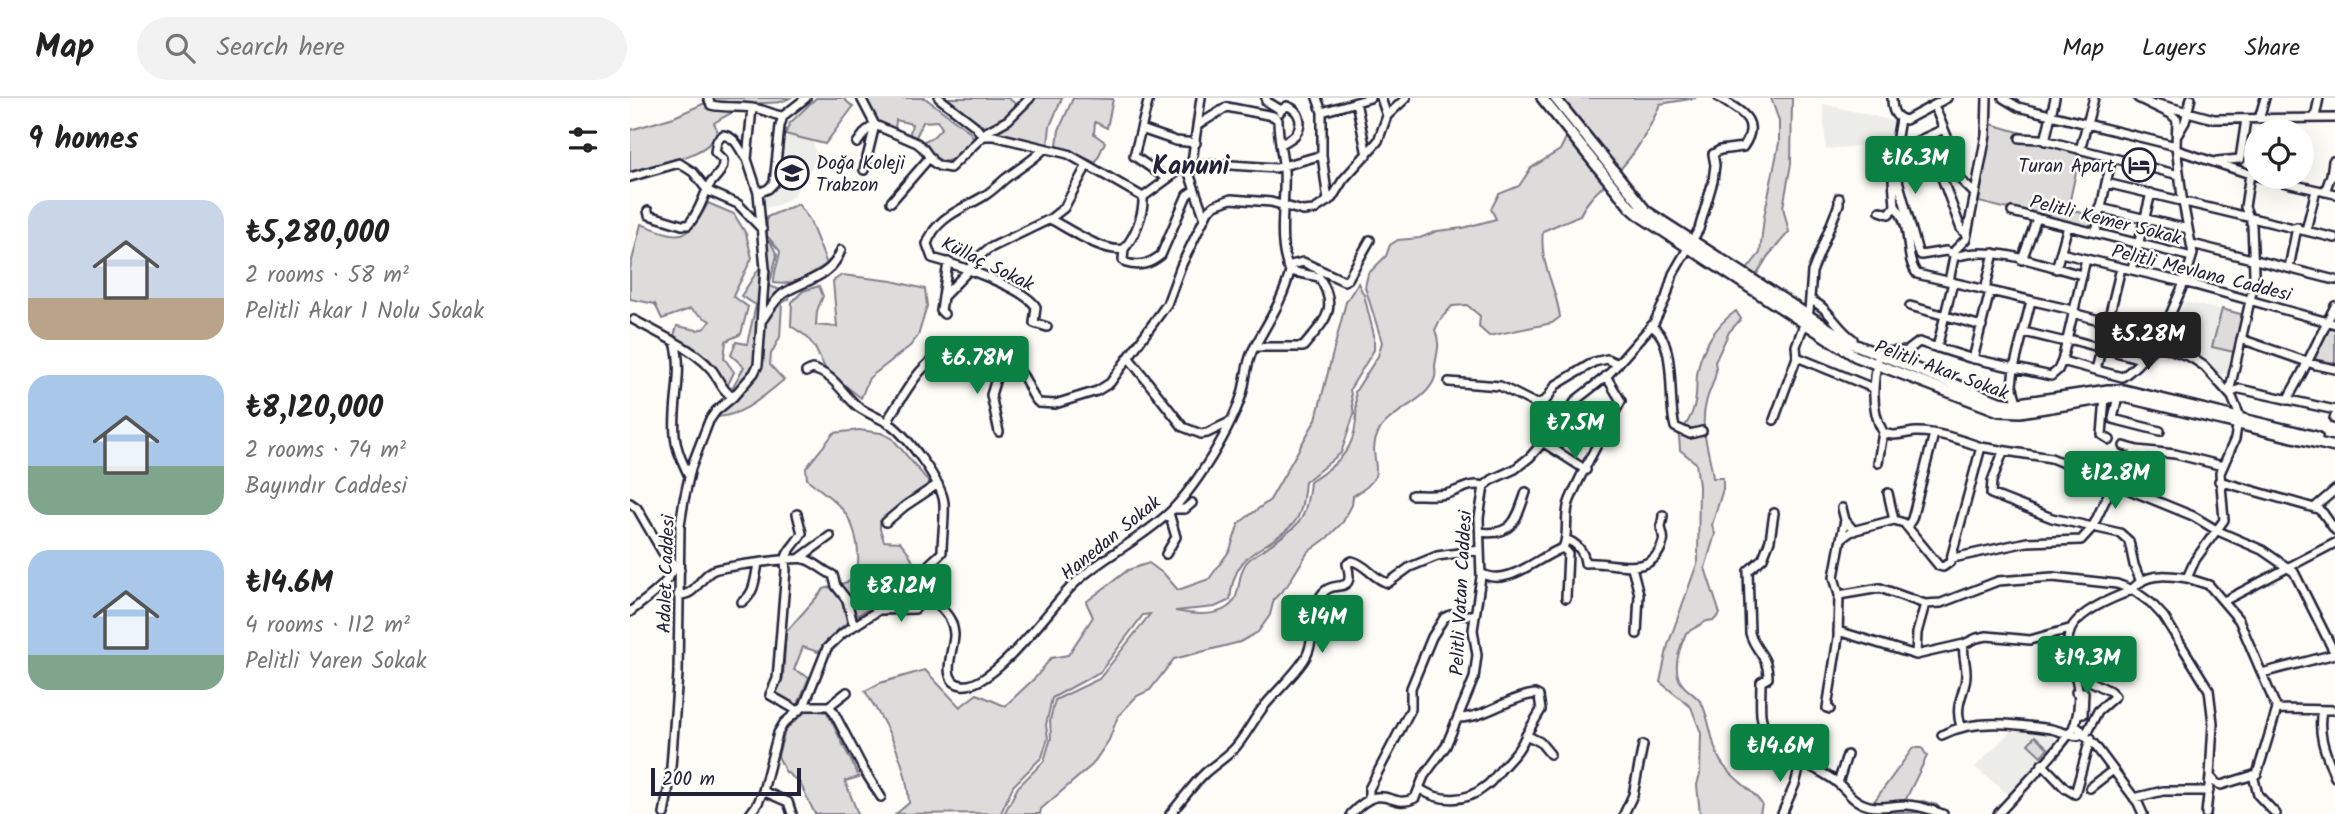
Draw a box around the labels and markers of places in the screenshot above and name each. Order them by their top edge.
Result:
pin: ₺16.3M [1858,136,1972,196]
hotel icon: Turan Apart [2120,146,2158,184]
place label: Doğa Koleji Trabzon [816,149,906,201]
place label: Turan Apart [2019,152,2115,182]
school or university icon: Doğa Koleji Trabzon [773,154,811,192]
pin: ₺5.28M [2091,313,2205,372]
pin: ₺6.78M [920,336,1034,396]
pin: ₺7.5M [1526,402,1624,461]
pin: ₺12.8M [2058,452,2172,511]
pin: ₺8.12M [844,564,958,624]
pin: ₺14M [1281,596,1363,655]
pin: ₺19.3M [2030,636,2144,696]
pin: ₺14.6M [1723,724,1837,784]

